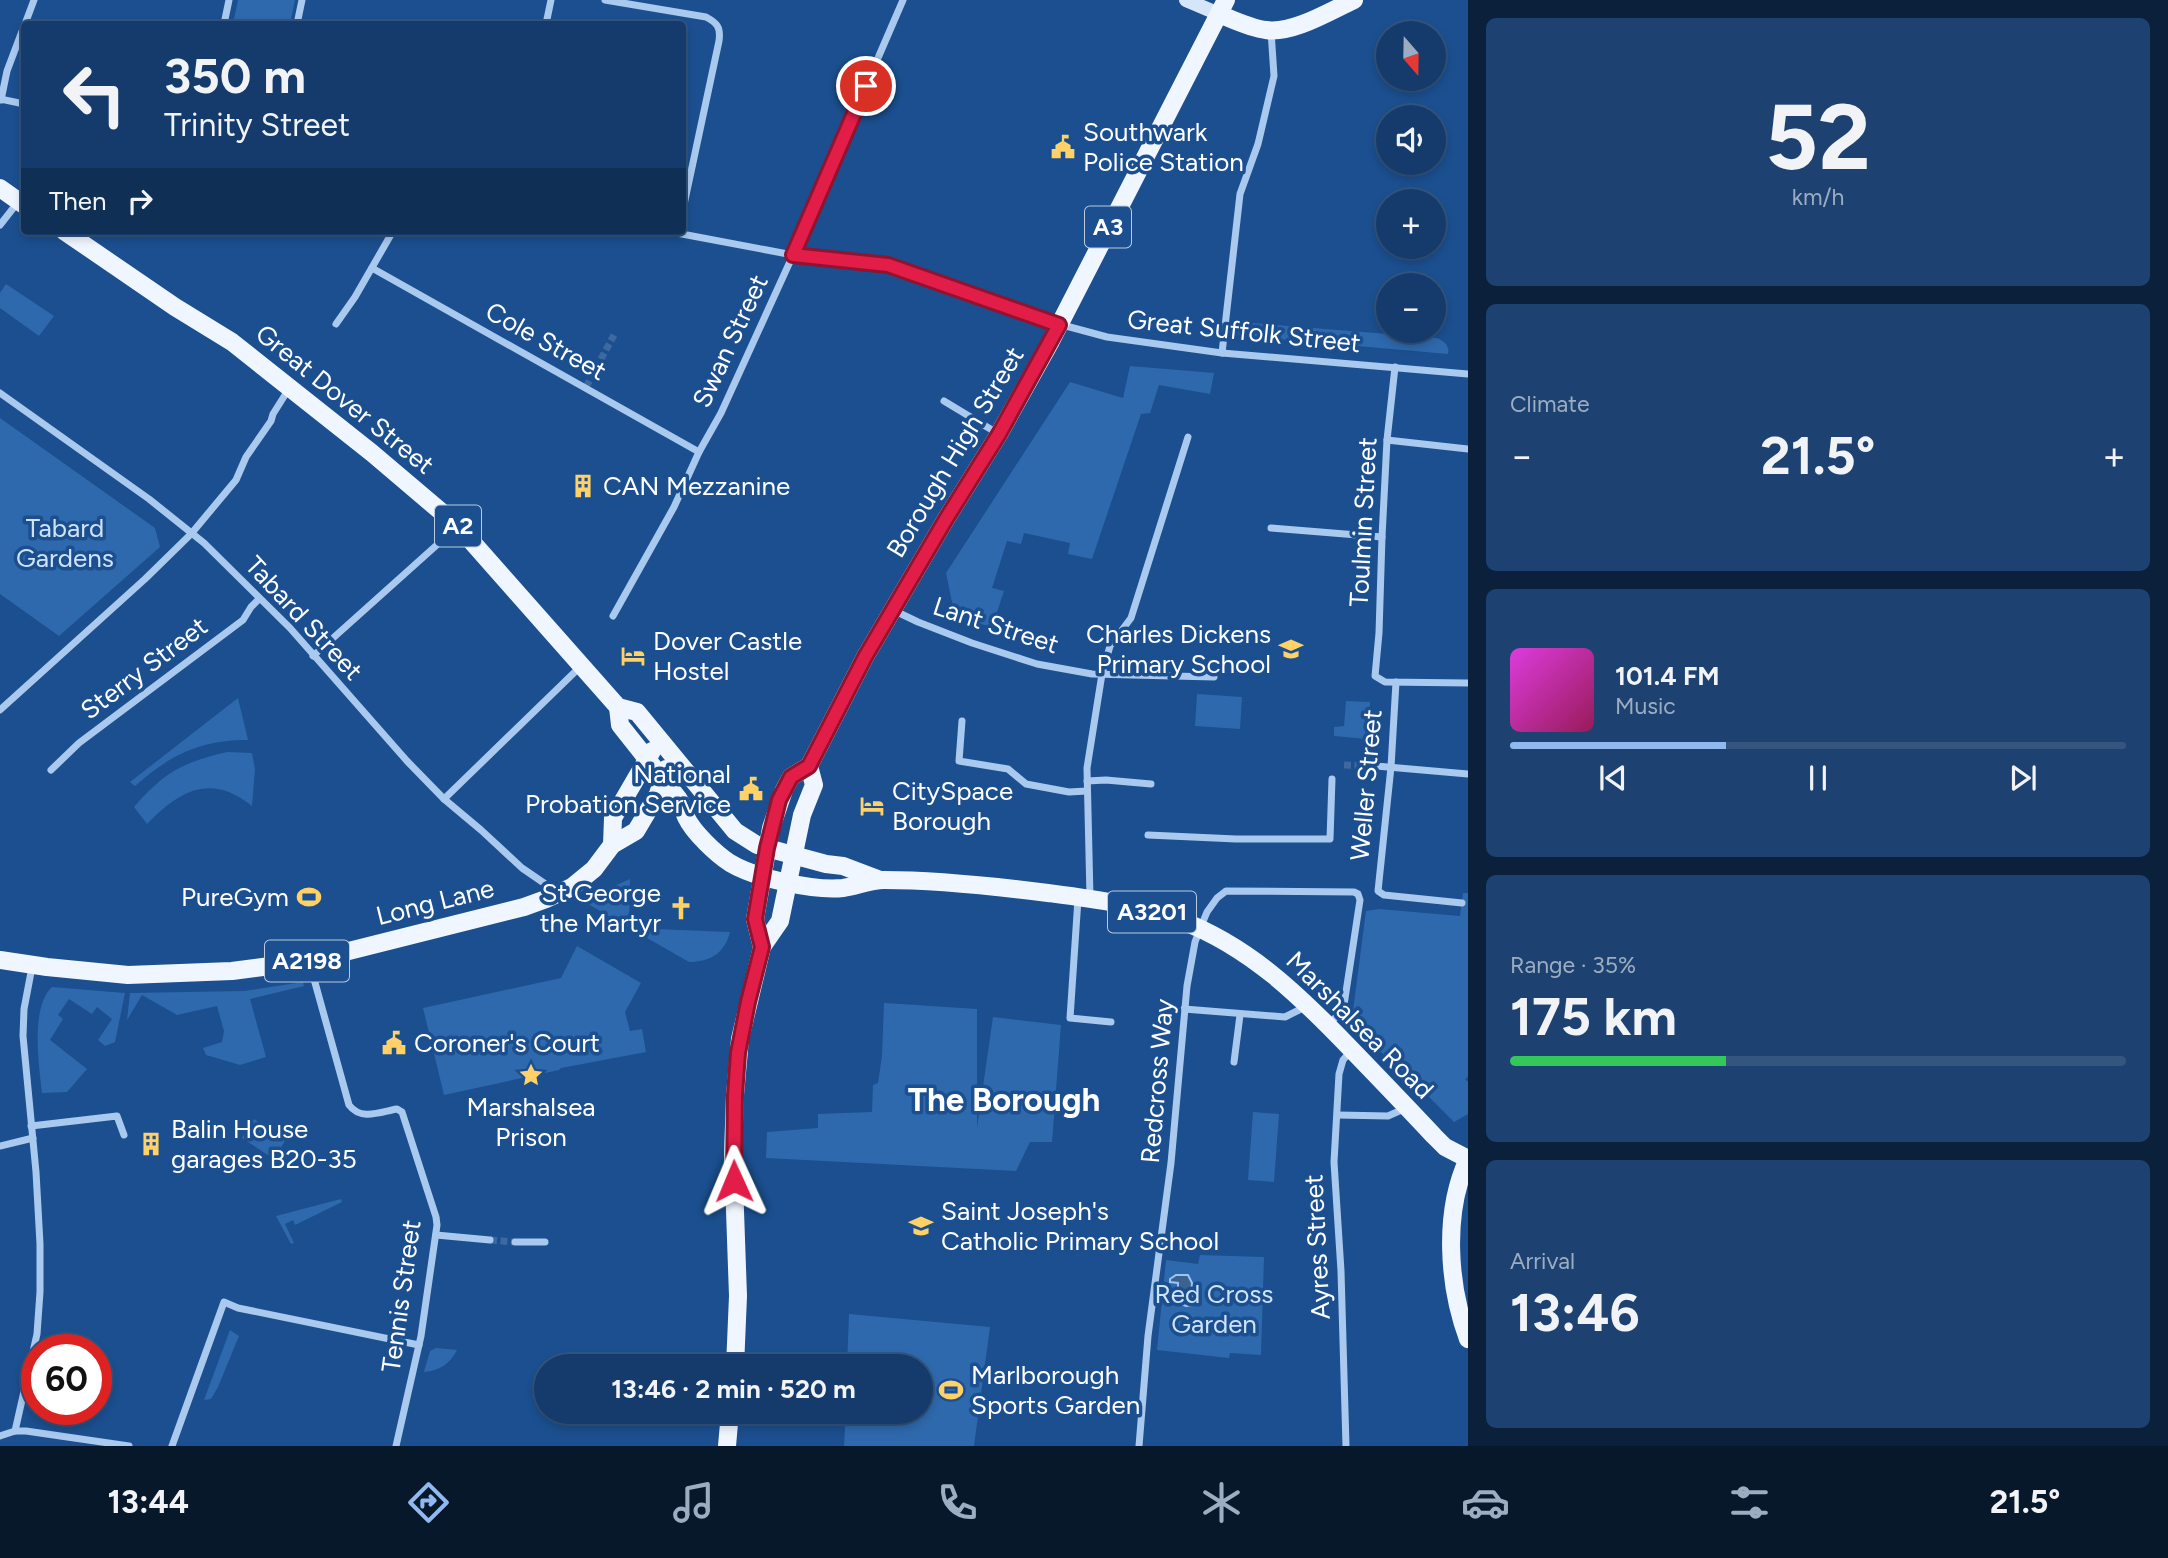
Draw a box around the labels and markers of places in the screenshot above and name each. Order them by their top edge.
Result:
pin [836,56,896,116]
place label: Southwark Police Station [1083,116,1244,178]
public building icon: Southwark Police Station [1049,133,1077,161]
place label: CAN Mezzanine [603,470,790,502]
building icon: CAN Mezzanine [569,472,597,500]
place label: Charles Dickens Primary School [1086,618,1271,680]
place label: Dover Castle Hostel [653,625,802,687]
school or university icon: Charles Dickens Primary School [1277,635,1305,663]
hotel icon: Dover Castle Hostel [619,642,647,670]
place label: National Probation Service [525,758,731,820]
public building icon: National Probation Service [737,775,765,803]
place label: CitySpace Borough [892,775,1013,837]
hotel icon: CitySpace Borough [858,792,886,820]
place label: St George the Martyr [540,877,661,939]
place label: PureGym [181,881,289,913]
sports icon: PureGym [295,883,323,911]
church icon: St George the Martyr [667,894,695,922]
place label: Coroner's Court [414,1027,600,1059]
public building icon: Coroner's Court [380,1029,408,1057]
place icon: Marshalsea Prison [517,1061,545,1089]
place label: Marshalsea Prison [466,1091,596,1153]
place label: Balin House garages B20-35 [171,1113,357,1175]
building icon: Balin House garages B20-35 [137,1130,165,1158]
place label: Saint Joseph's Catholic Primary School [941,1195,1219,1257]
school or university icon: Saint Joseph's Catholic Primary School [907,1212,935,1240]
place label: Marlborough Sports Garden [971,1359,1140,1421]
sports icon: Marlborough Sports Garden [937,1376,965,1404]

